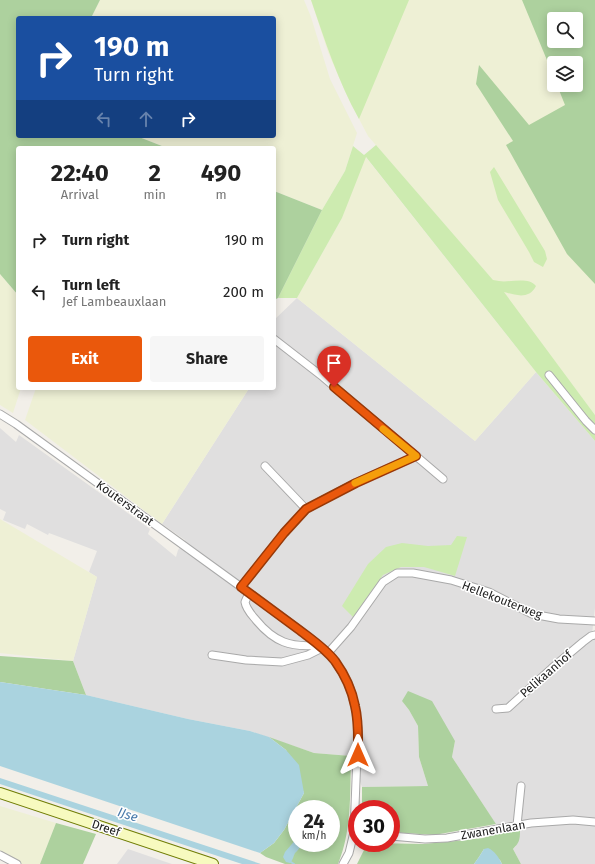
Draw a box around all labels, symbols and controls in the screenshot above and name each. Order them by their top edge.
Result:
map controls [547,12,583,92]
button: search [547,12,583,48]
text: 190 m [94,30,169,63]
icon: right [28,32,80,84]
button: layers [547,56,583,92]
text: Turn right [94,64,174,86]
icon: left [93,108,115,130]
icon: ahead [135,108,157,130]
icon: right [177,108,199,130]
text: 22:40 [51,159,109,187]
text: 2 [149,159,161,187]
text: 490 [201,159,241,187]
text: Arrival [61,187,99,202]
text: min [144,187,166,202]
text: m [215,187,227,202]
icon: right [28,229,50,251]
text: Turn right [62,231,129,249]
text: 190 m [224,231,264,249]
text: Turn left [62,276,120,294]
icon: left [28,281,50,303]
text: 200 m [223,283,264,301]
text: Jef Lambeauxlaan [62,294,166,309]
button: Exit [28,336,142,382]
button: Share [150,336,264,382]
pin [317,346,351,387]
icon: arrive [323,352,345,374]
street label: Kouterstraat [94,477,157,529]
street label: Hellekouterweg [460,578,545,622]
street label: Pelikaanhof [517,647,576,700]
position arrow [337,734,379,776]
speed limit sign: 30 [348,800,400,852]
water label: IJse [116,804,140,825]
text: 24 [303,809,325,833]
street label: Dreef [90,817,123,839]
street label: Zwanenlaan [460,817,526,843]
text: km/h [302,830,326,842]

